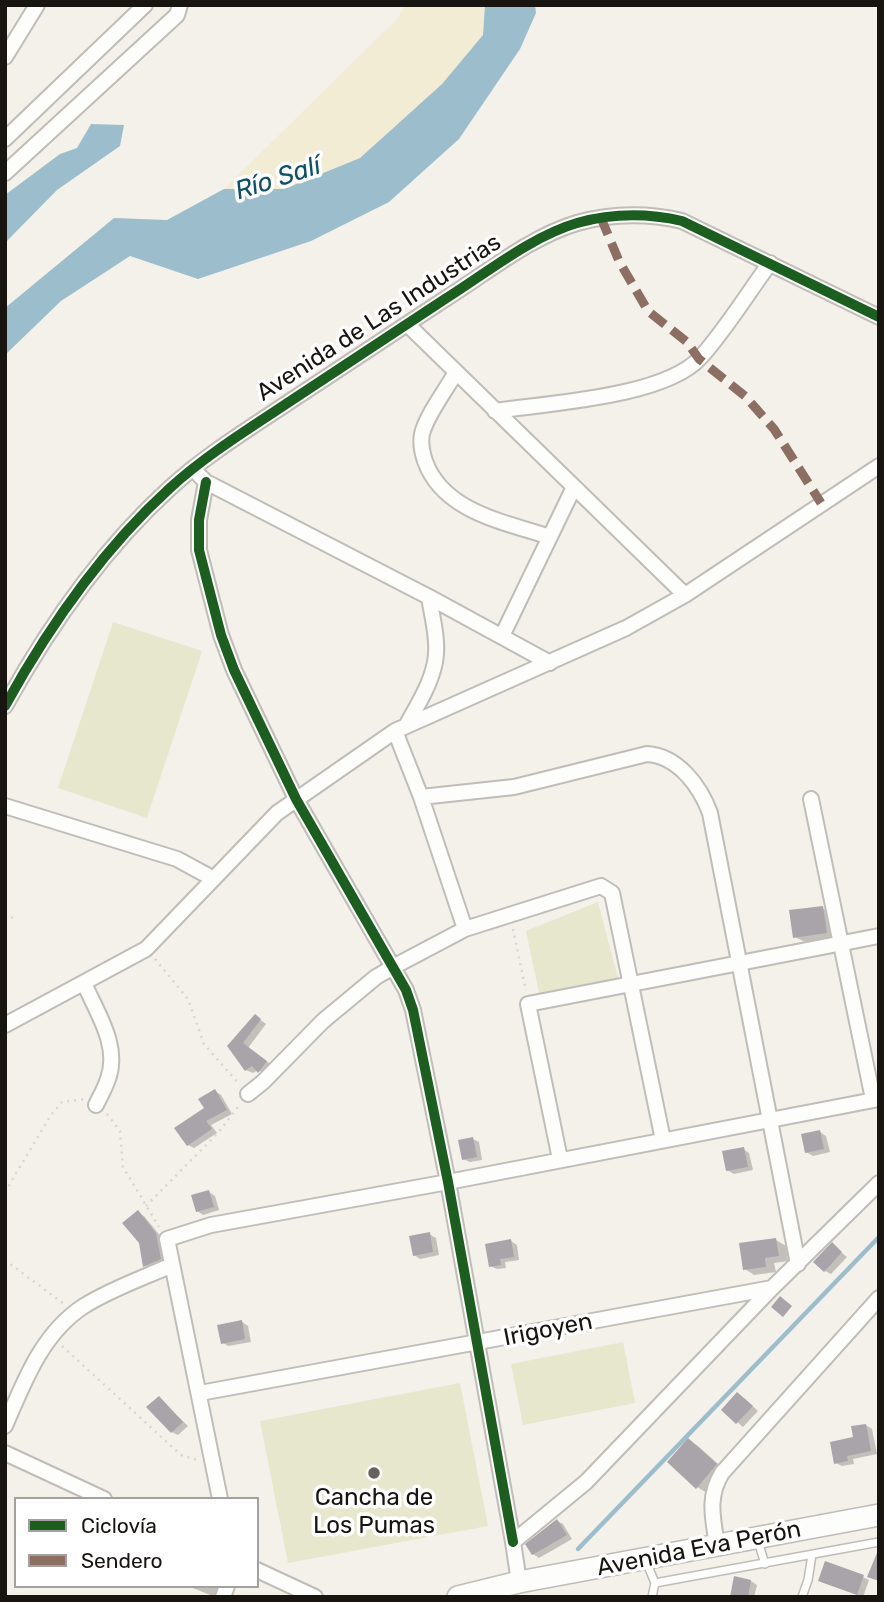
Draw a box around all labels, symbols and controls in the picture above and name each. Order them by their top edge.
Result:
water label: Río Salí [231,150,325,208]
street label: Avenida de Las Industrias [251,228,507,408]
street label: Irigoyen [501,1307,595,1353]
marker: Cancha de Los Pumas [366,1465,382,1481]
place label: Cancha de Los Pumas [313,1484,435,1540]
legend [14,1497,259,1588]
text: Ciclovía [81,1513,157,1538]
street label: Avenida Eva Perón [594,1515,804,1583]
text: Sendero [81,1548,163,1573]

